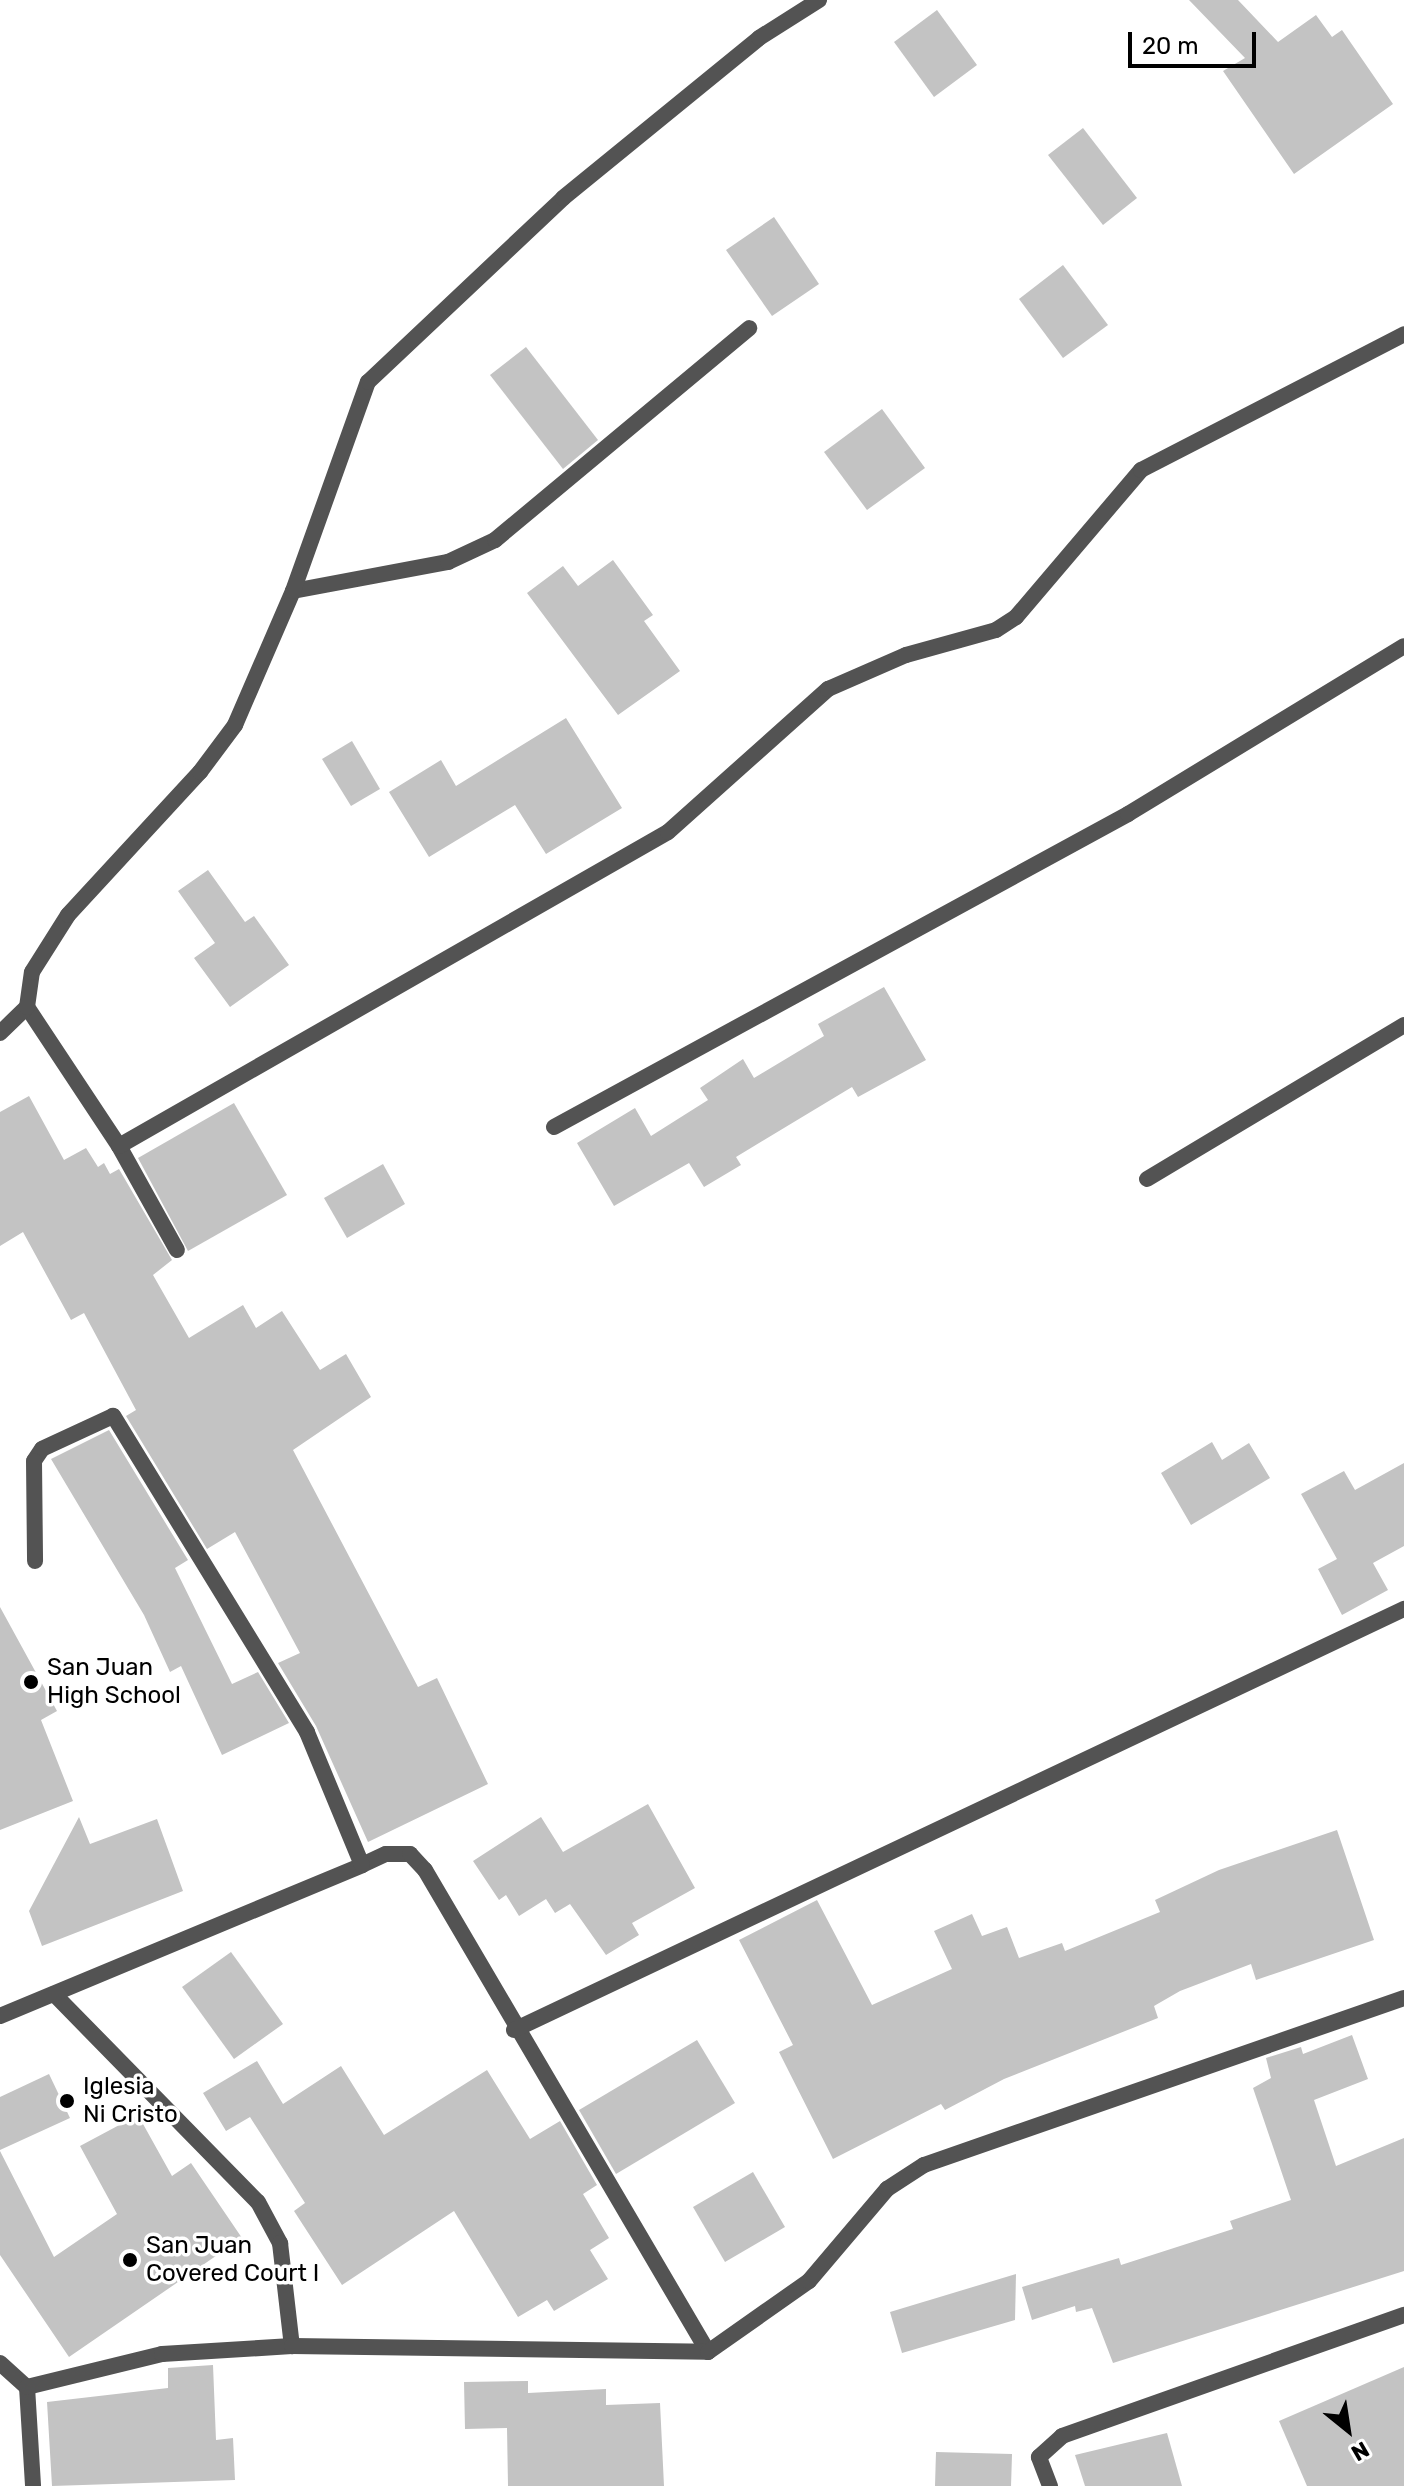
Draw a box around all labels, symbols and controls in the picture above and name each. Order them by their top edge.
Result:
scale bar [1132,16,1260,66]
text: 20 m [1142,32,1199,60]
place label: San Juan High School [47,1654,181,1710]
marker: San Juan High School [22,1673,40,1691]
place label: Iglesia Ni Cristo [83,2073,178,2129]
marker: Iglesia Ni Cristo [58,2092,76,2110]
place label: San Juan Covered Court I [146,2232,319,2288]
marker: San Juan Covered Court I [121,2251,139,2269]
north arrow [1308,2390,1388,2470]
text: N [1347,2436,1374,2467]

